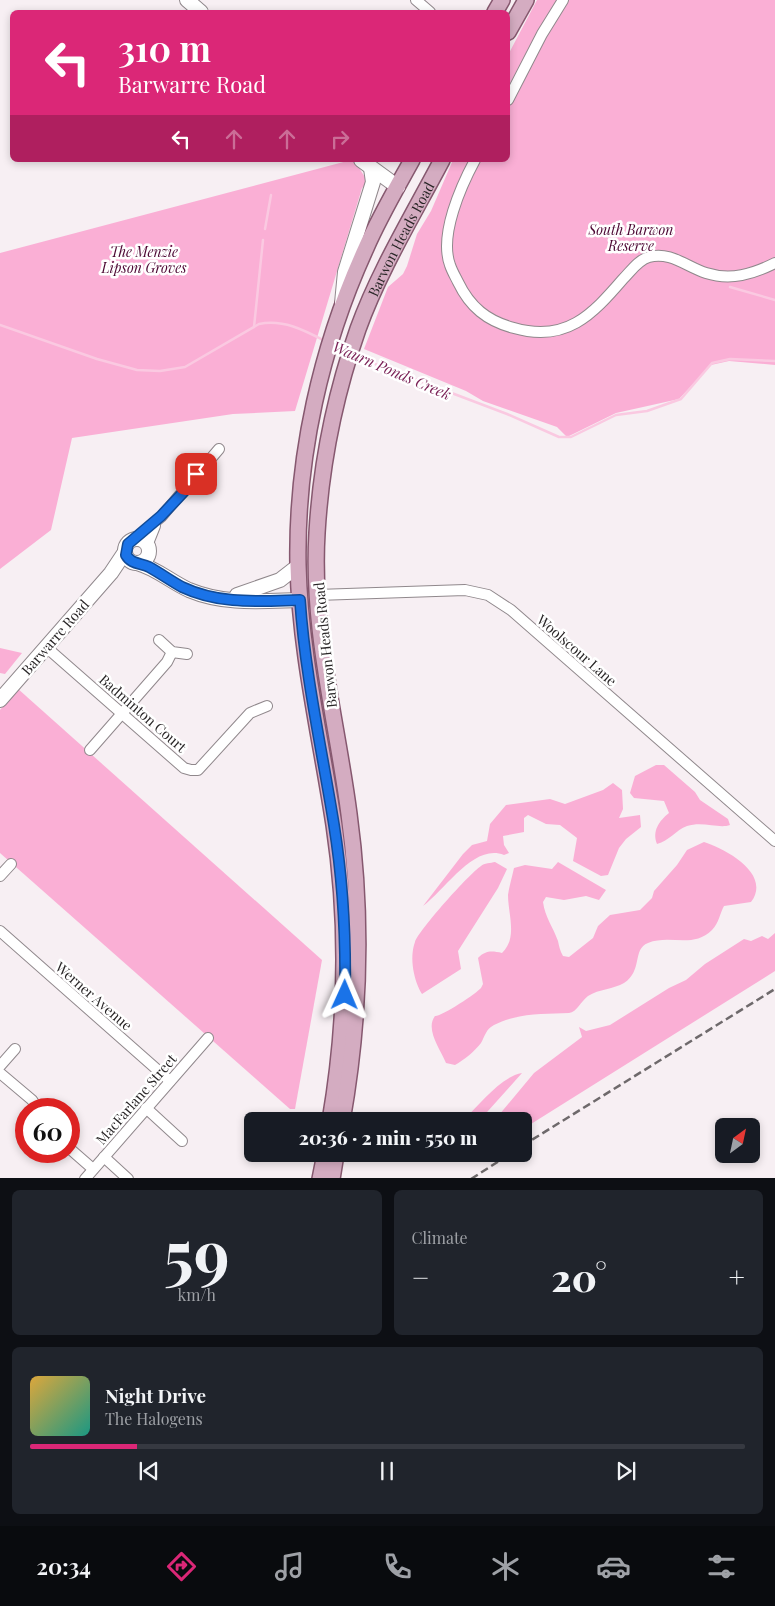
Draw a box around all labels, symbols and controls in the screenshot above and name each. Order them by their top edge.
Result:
text: 310 m [118,24,211,71]
icon: left [35,30,100,95]
text: Barwarre Road [118,69,266,99]
icon: left [167,125,195,153]
icon: ahead [220,125,248,153]
icon: ahead [273,125,301,153]
icon: right [326,125,354,153]
street label: Barwon Heads Road [363,178,438,299]
park label: South Barwon Reserve [588,220,673,255]
park label: The Menzie Lipson Groves [100,242,187,277]
water label: Waurn Ponds Creek [330,336,455,404]
pin [175,453,217,495]
icon: arrive [182,460,210,488]
street label: Barwon Heads Road [309,581,341,709]
street label: Barwarre Road [17,595,93,679]
street label: Woolscour Lane [532,609,621,690]
street label: Badminton Court [95,670,191,757]
street label: Werner Avenue [51,957,136,1035]
position arrow [318,968,370,1020]
street label: MacFarlane Street [91,1049,181,1148]
speed limit sign: 60 [15,1098,80,1163]
north arrow [715,1118,760,1162]
map controls [715,1118,760,1163]
text: 20:36 · 2 min · 550 m [299,1124,477,1150]
text: 59 [164,1208,230,1294]
text: Climate [412,1227,468,1248]
text: 20° [551,1251,607,1302]
text: − [412,1258,430,1295]
text: + [729,1258,745,1295]
text: km/h [178,1284,216,1305]
text: Night Drive [105,1382,206,1408]
text: The Halogens [105,1408,203,1429]
icon: previous [135,1457,163,1485]
icon: pause [373,1457,401,1485]
icon: next [612,1457,640,1485]
icon: directions [164,1549,199,1584]
icon: music [272,1549,307,1584]
icon: phone [380,1549,415,1584]
icon: climate [488,1549,523,1584]
icon: car [596,1549,631,1584]
icon: filters [704,1549,739,1584]
text: 20:34 [36,1551,91,1581]

